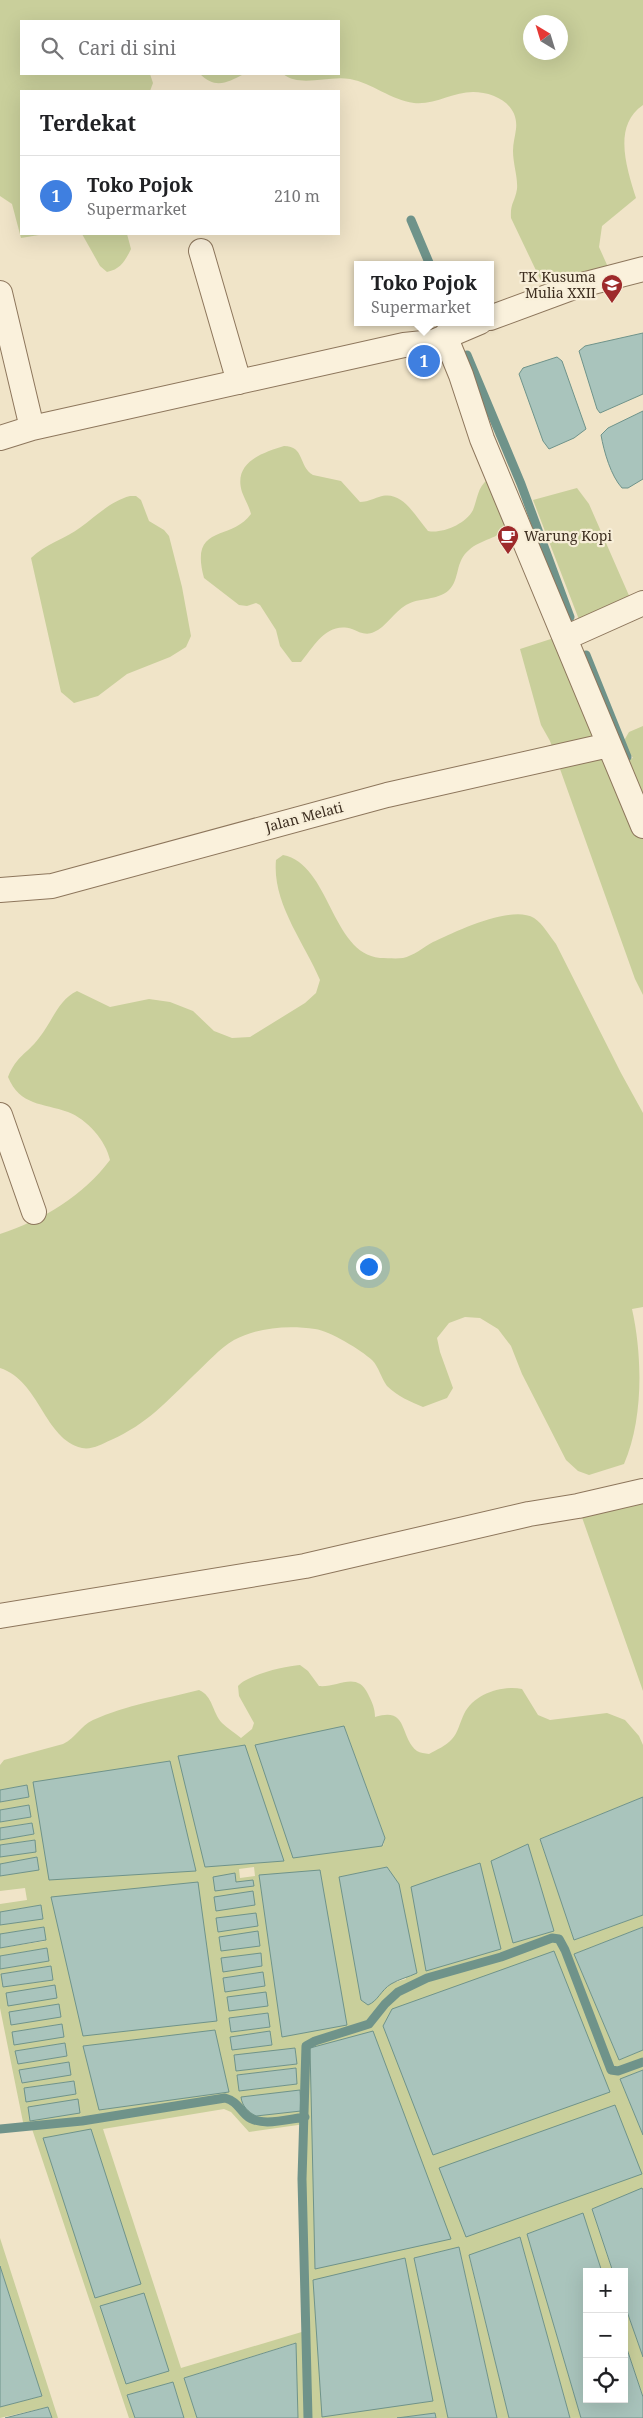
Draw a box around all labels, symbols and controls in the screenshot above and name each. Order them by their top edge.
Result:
north arrow [523,15,568,60]
search box [20,20,340,75]
icon: search [38,34,66,62]
text: Cari di sini [78,35,176,61]
text: Terdekat [40,109,136,137]
text: Toko Pojok [87,172,193,198]
text: 1 [51,185,61,207]
text: 210 m [274,185,320,207]
text: Supermarket [87,198,187,220]
popup [354,261,494,326]
place label: TK Kusuma Mulia XXII [519,267,596,302]
text: Toko Pojok [371,270,477,296]
school or university icon: TK Kusuma Mulia XXII [600,273,624,304]
text: Supermarket [371,296,471,318]
pin: 1 [408,342,440,380]
cafe icon: Warung Kopi [496,524,520,555]
place label: Warung Kopi [524,526,612,545]
street label: Jalan Melati [262,797,345,836]
your location [356,1254,382,1280]
map controls [583,2268,628,2403]
button: + [583,2268,628,2313]
button: − [583,2313,628,2358]
button: locate [583,2358,628,2403]

